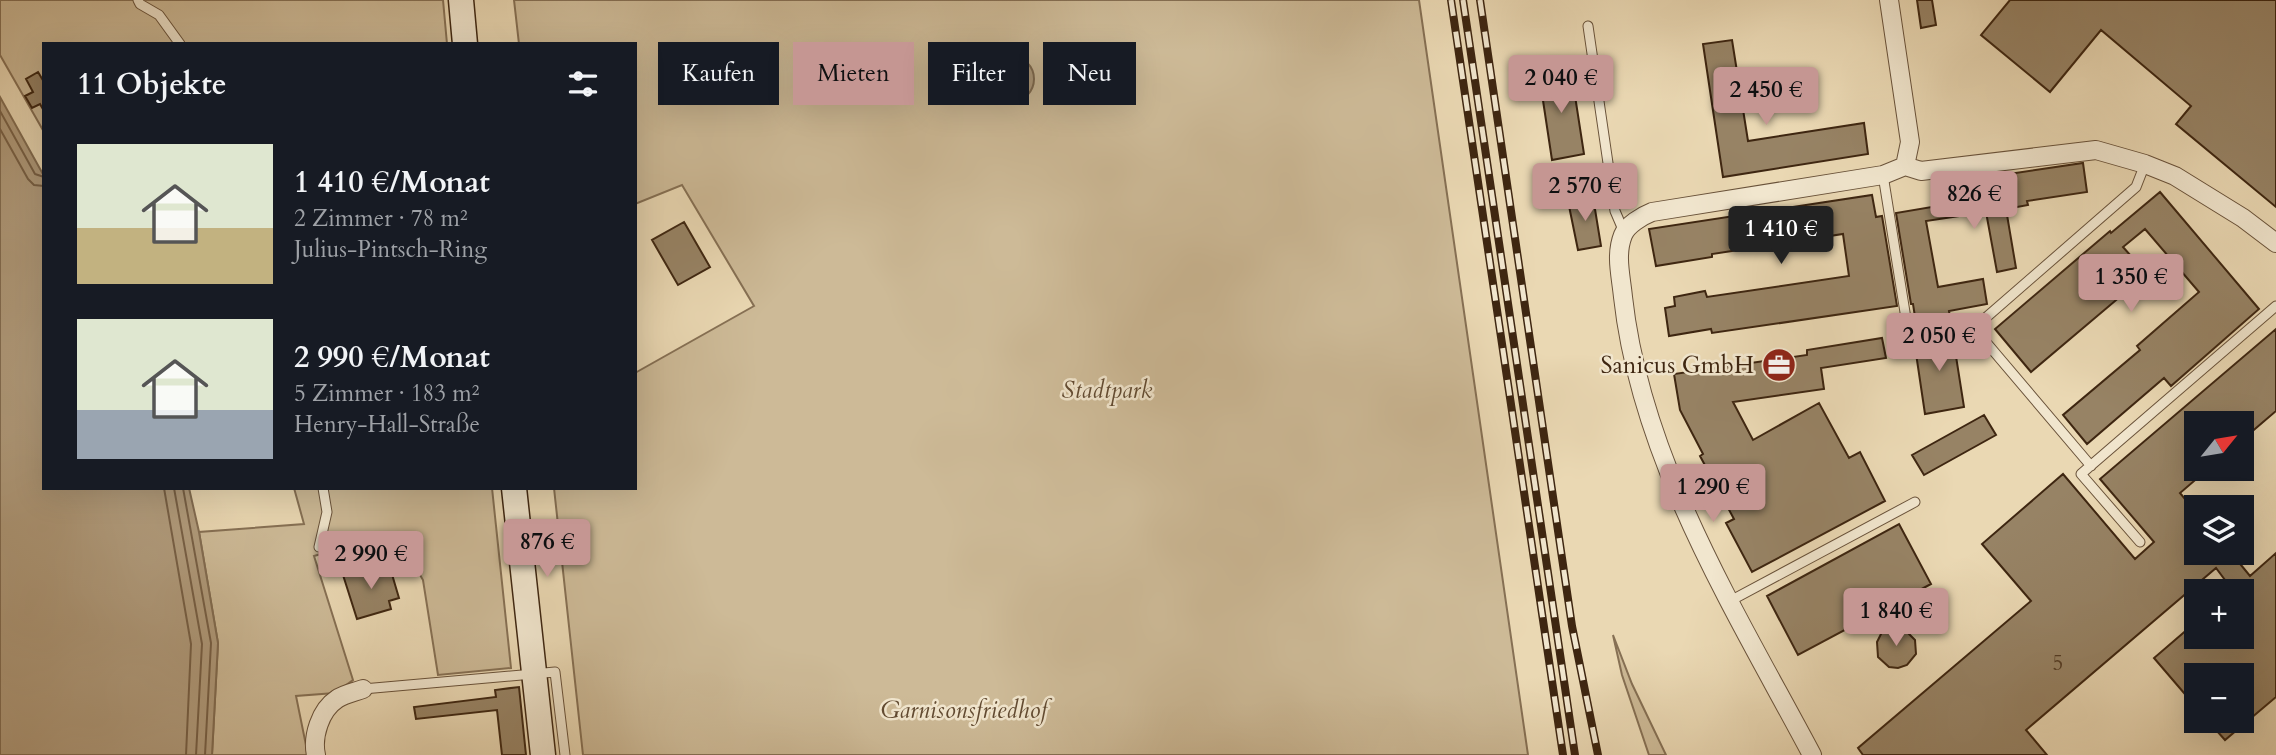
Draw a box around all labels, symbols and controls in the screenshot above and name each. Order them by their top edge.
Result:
chip: Kaufen [658,42,779,105]
chip: Mieten [793,42,914,105]
chip: Filter [928,42,1029,105]
chip: Neu [1043,42,1136,105]
pin: 2 040 € [1496,55,1626,115]
text: 2 040 € [1524,62,1598,93]
text: 11 Objekte [77,64,227,105]
icon: filters [564,65,602,103]
pin: 2 450 € [1701,68,1831,127]
text: 2 450 € [1729,74,1803,105]
text: 1 410 €/Monat [294,162,490,203]
pin: 2 570 € [1520,164,1650,223]
text: 2 570 € [1548,170,1622,201]
icon: home [133,172,217,256]
pin: 826 € [1925,172,2023,231]
text: 826 € [1946,178,2002,209]
text: 2 Zimmer · 78 m² [294,203,468,234]
pin: 1 410 € [1716,206,1846,266]
text: 1 410 € [1744,213,1818,244]
text: Julius-Pintsch-Ring [294,234,487,265]
pin: 1 350 € [2066,254,2196,314]
text: 1 350 € [2094,261,2168,292]
pin: 2 050 € [1874,314,2004,373]
text: 2 050 € [1902,320,1976,351]
text: 2 990 €/Monat [294,337,490,378]
office icon: Sanicus GmbH [1760,346,1798,384]
icon: home [133,347,217,431]
place label: Sanicus GmbH [1600,349,1754,382]
park label: Stadtpark [1062,374,1153,407]
text: 5 Zimmer · 183 m² [294,378,479,409]
text: Henry-Hall-Straße [294,409,480,440]
north arrow [2184,411,2254,481]
map controls [2184,411,2254,733]
pin: 1 290 € [1648,464,1778,524]
text: 1 290 € [1676,471,1750,502]
button: layers [2184,495,2254,565]
pin: 876 € [498,520,596,579]
text: 876 € [519,526,575,557]
pin: 2 990 € [306,532,436,591]
text: 2 990 € [334,538,408,569]
button: + [2184,579,2254,649]
pin: 1 840 € [1831,588,1961,648]
text: 1 840 € [1859,595,1933,626]
house number: 5 [2053,649,2063,678]
button: − [2184,663,2254,733]
park label: Garnisonsfriedhof [880,694,1052,727]

